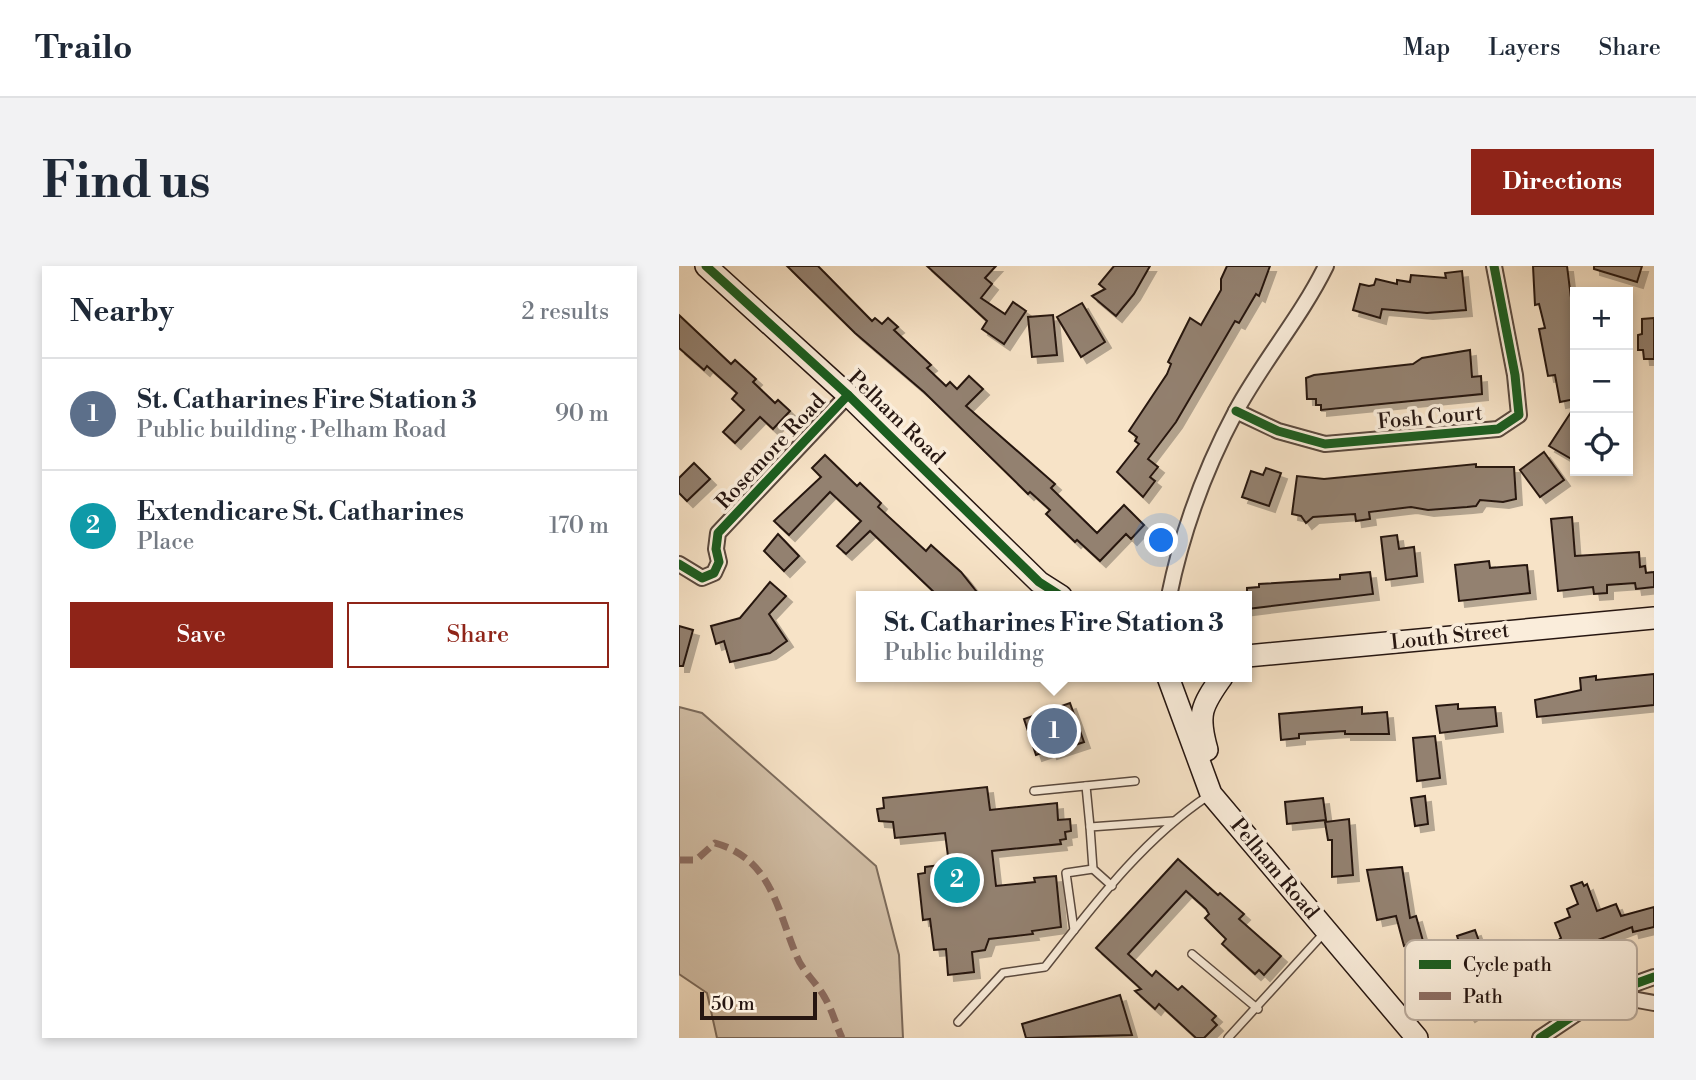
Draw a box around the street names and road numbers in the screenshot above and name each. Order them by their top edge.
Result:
street label: Pelham Road [842,365,950,471]
street label: Rosemore Road [711,389,831,515]
street label: Fosh Court [1376,400,1484,436]
street label: Louth Street [1389,618,1511,656]
street label: Pelham Road [1224,813,1324,925]

